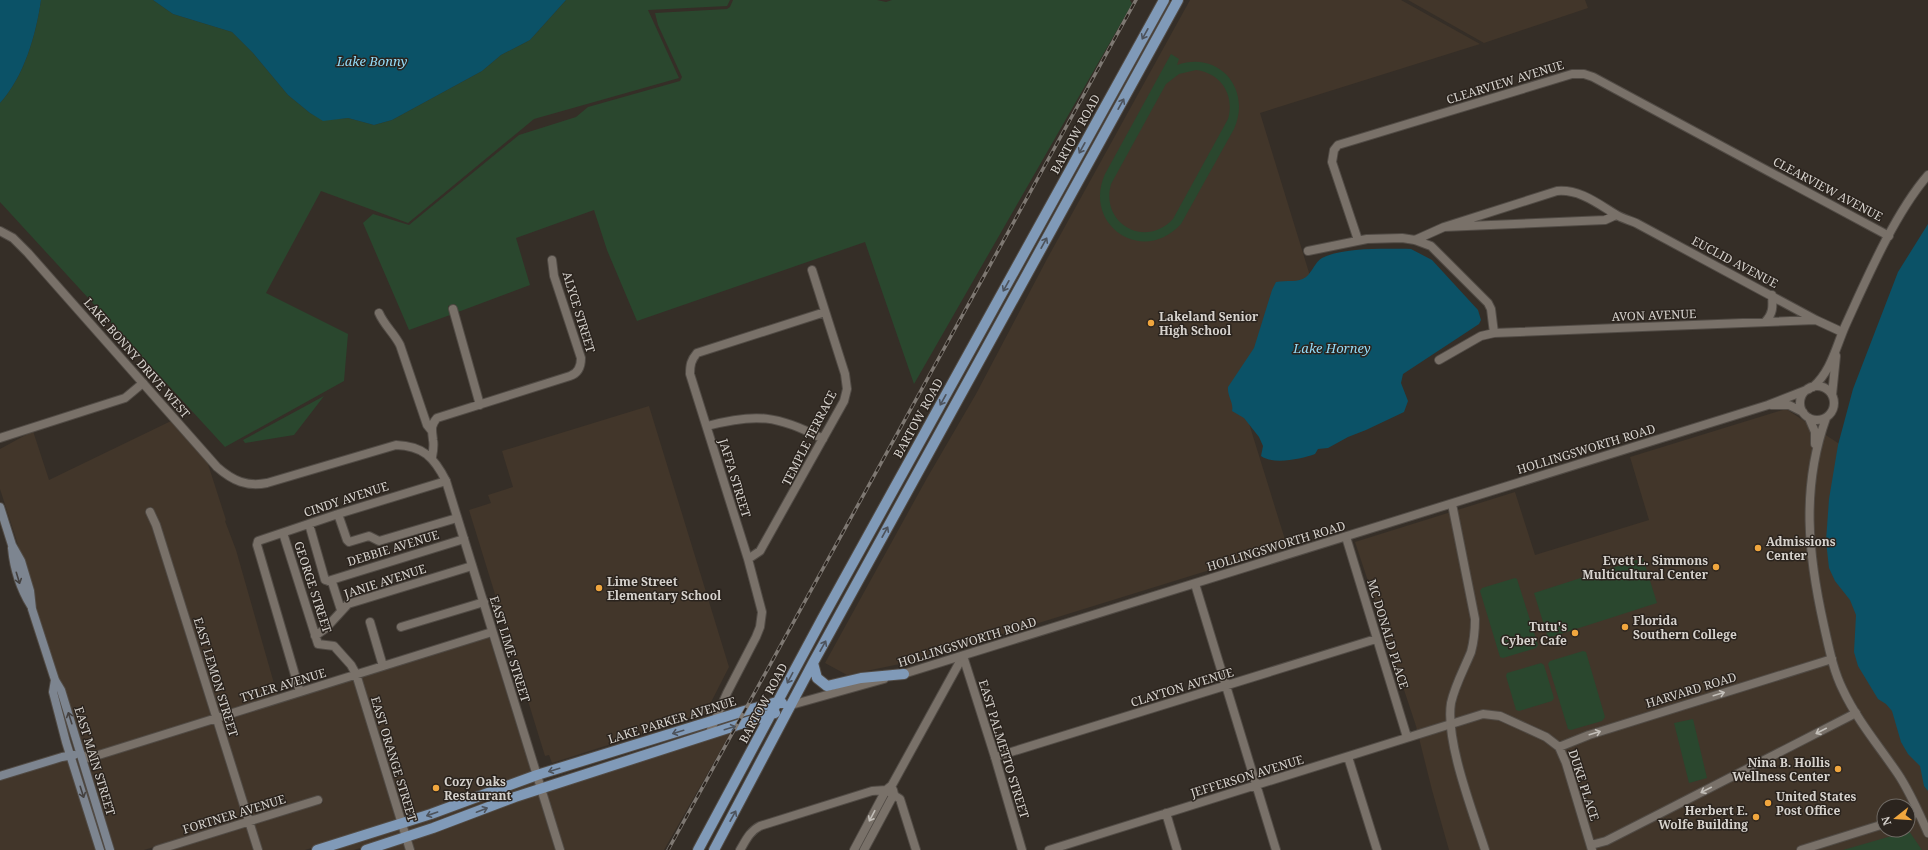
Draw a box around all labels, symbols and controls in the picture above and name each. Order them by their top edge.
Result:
one-way arrow [1140,28,1148,40]
water label: Lake Bonny [336,52,407,70]
street label: CLEARVIEW AVENUE [1444,56,1566,108]
street label: BARTOW ROAD [1046,91,1104,177]
one-way arrow [1117,98,1125,110]
one-way arrow [1078,142,1085,154]
street label: CLEARVIEW AVENUE [1770,153,1886,225]
street label: EUCLID AVENUE [1689,232,1781,292]
one-way arrow [1041,237,1049,249]
street label: ALYCE STREET [559,269,600,355]
one-way arrow [1001,280,1009,292]
street label: LAKE BONNY DRIVE WEST [80,294,194,422]
street label: AVON AVENUE [1611,305,1697,325]
place label: Lakeland Senior High School [1159,308,1259,339]
marker: Lakeland Senior High School [1146,318,1156,328]
water label: Lake Horney [1292,339,1371,357]
street label: BARTOW ROAD [889,375,947,461]
street label: TEMPLE TERRACE [778,387,840,489]
one-way arrow [938,394,946,406]
street label: HOLLINGSWORTH ROAD [1515,420,1658,478]
street label: JAFFA STREET [715,436,755,520]
street label: CINDY AVENUE [301,477,391,521]
street label: HOLLINGSWORTH ROAD [1205,517,1348,575]
street label: DEBBIE AVENUE [345,526,441,570]
one-way arrow [882,526,890,538]
place label: Admissions Center [1766,533,1836,564]
street label: GEORGE STREET [290,539,336,636]
marker: Admissions Center [1753,543,1763,553]
place label: Evett L. Simmons Multicultural Center [1582,552,1709,583]
street label: JANIE AVENUE [341,560,428,603]
marker: Evett L. Simmons Multicultural Center [1711,562,1721,572]
one-way arrow [15,571,22,584]
place label: Lime Street Elementary School [607,573,722,604]
street label: MC DONALD PLACE [1363,577,1413,691]
marker: Lime Street Elementary School [594,583,604,593]
street label: EAST LIME STREET [486,594,534,705]
place label: Florida Southern College [1633,612,1737,643]
street label: HOLLINGSWORTH ROAD [896,613,1039,671]
street label: EAST LEMON STREET [190,615,242,739]
place label: Tutu's Cyber Cafe [1501,618,1567,649]
marker: Florida Southern College [1620,622,1630,632]
marker: Tutu's Cyber Cafe [1570,628,1580,638]
one-way arrow [819,640,827,652]
street label: BARTOW ROAD [735,660,791,746]
street label: CLAYTON AVENUE [1129,663,1235,711]
street label: TYLER AVENUE [238,664,328,706]
street label: HARVARD ROAD [1643,668,1739,712]
one-way arrow [786,672,794,684]
street label: EAST PALMETTO STREET [975,677,1033,821]
one-way arrow [1713,690,1726,697]
street label: LAKE PARKER AVENUE [606,692,738,748]
street label: EAST ORANGE STREET [367,694,421,824]
street label: EAST MAIN STREET [70,705,120,818]
one-way arrow [66,711,73,724]
one-way arrow [724,724,737,731]
one-way arrow [673,728,685,736]
one-way arrow [1816,728,1828,735]
one-way arrow [1589,729,1602,736]
street label: DUKE PLACE [1564,747,1604,823]
street label: JEFFERSON AVENUE [1187,751,1306,802]
place label: Nina B. Hollis Wellness Center [1732,754,1831,785]
marker: Nina B. Hollis Wellness Center [1833,764,1843,774]
one-way arrow [548,767,561,774]
place label: Cozy Oaks Restaurant [444,773,511,804]
marker: Cozy Oaks Restaurant [431,783,441,793]
one-way arrow [79,785,86,798]
one-way arrow [1700,787,1712,795]
place label: United States Post Office [1776,788,1857,819]
street label: FORTNER AVENUE [180,790,288,838]
marker: United States Post Office [1763,798,1773,808]
north arrow [1876,798,1916,838]
place label: Herbert E. Wolfe Building [1658,802,1748,833]
one-way arrow [476,805,488,813]
one-way arrow [426,810,438,818]
one-way arrow [729,810,737,822]
one-way arrow [868,810,875,822]
marker: Herbert E. Wolfe Building [1751,812,1761,822]
text: N [1877,814,1894,827]

